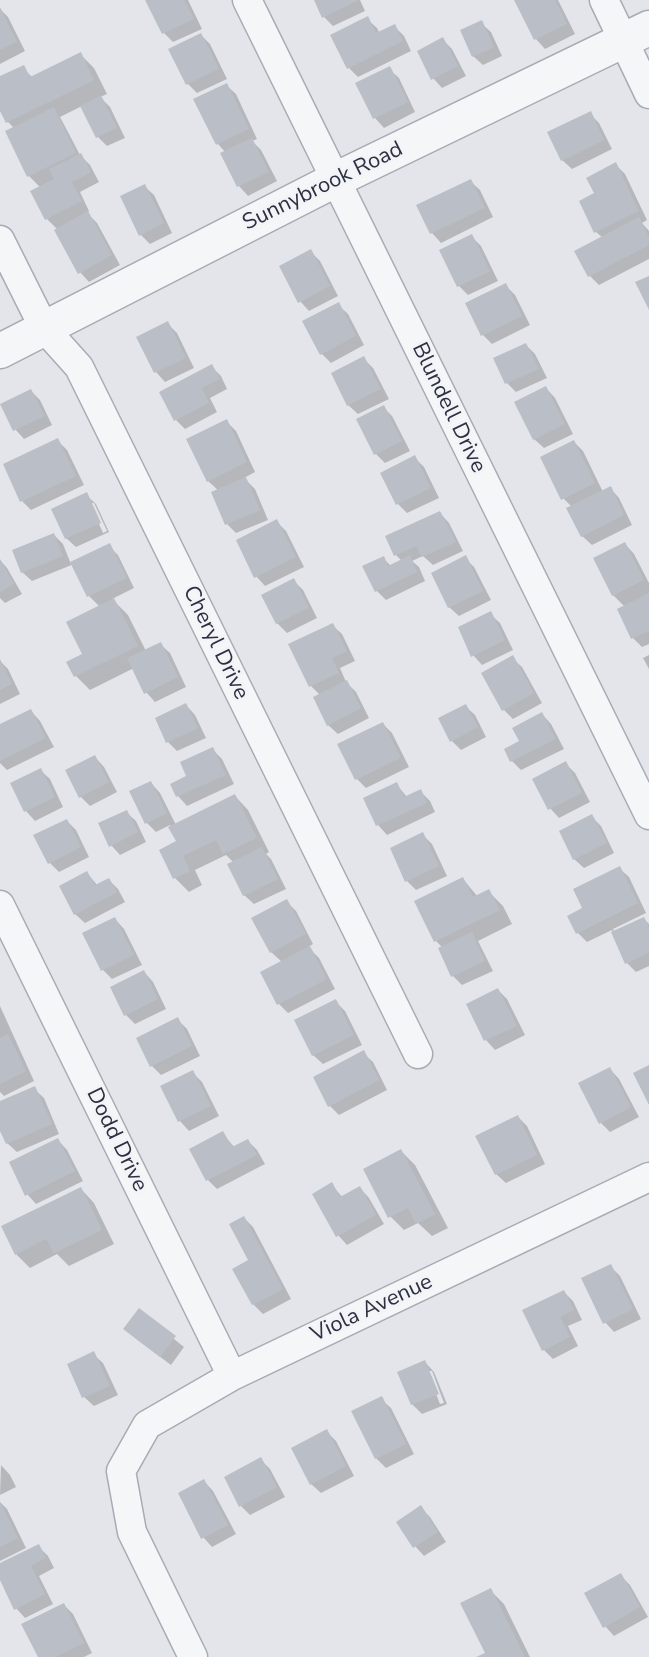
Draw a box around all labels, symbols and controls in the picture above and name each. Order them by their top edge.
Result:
street label: Sunnybrook Road [239,137,407,237]
street label: Blundell Drive [405,339,491,477]
street label: Cheryl Drive [176,582,254,704]
street label: Dodd Drive [80,1084,152,1196]
street label: Viola Avenue [307,1269,437,1349]

